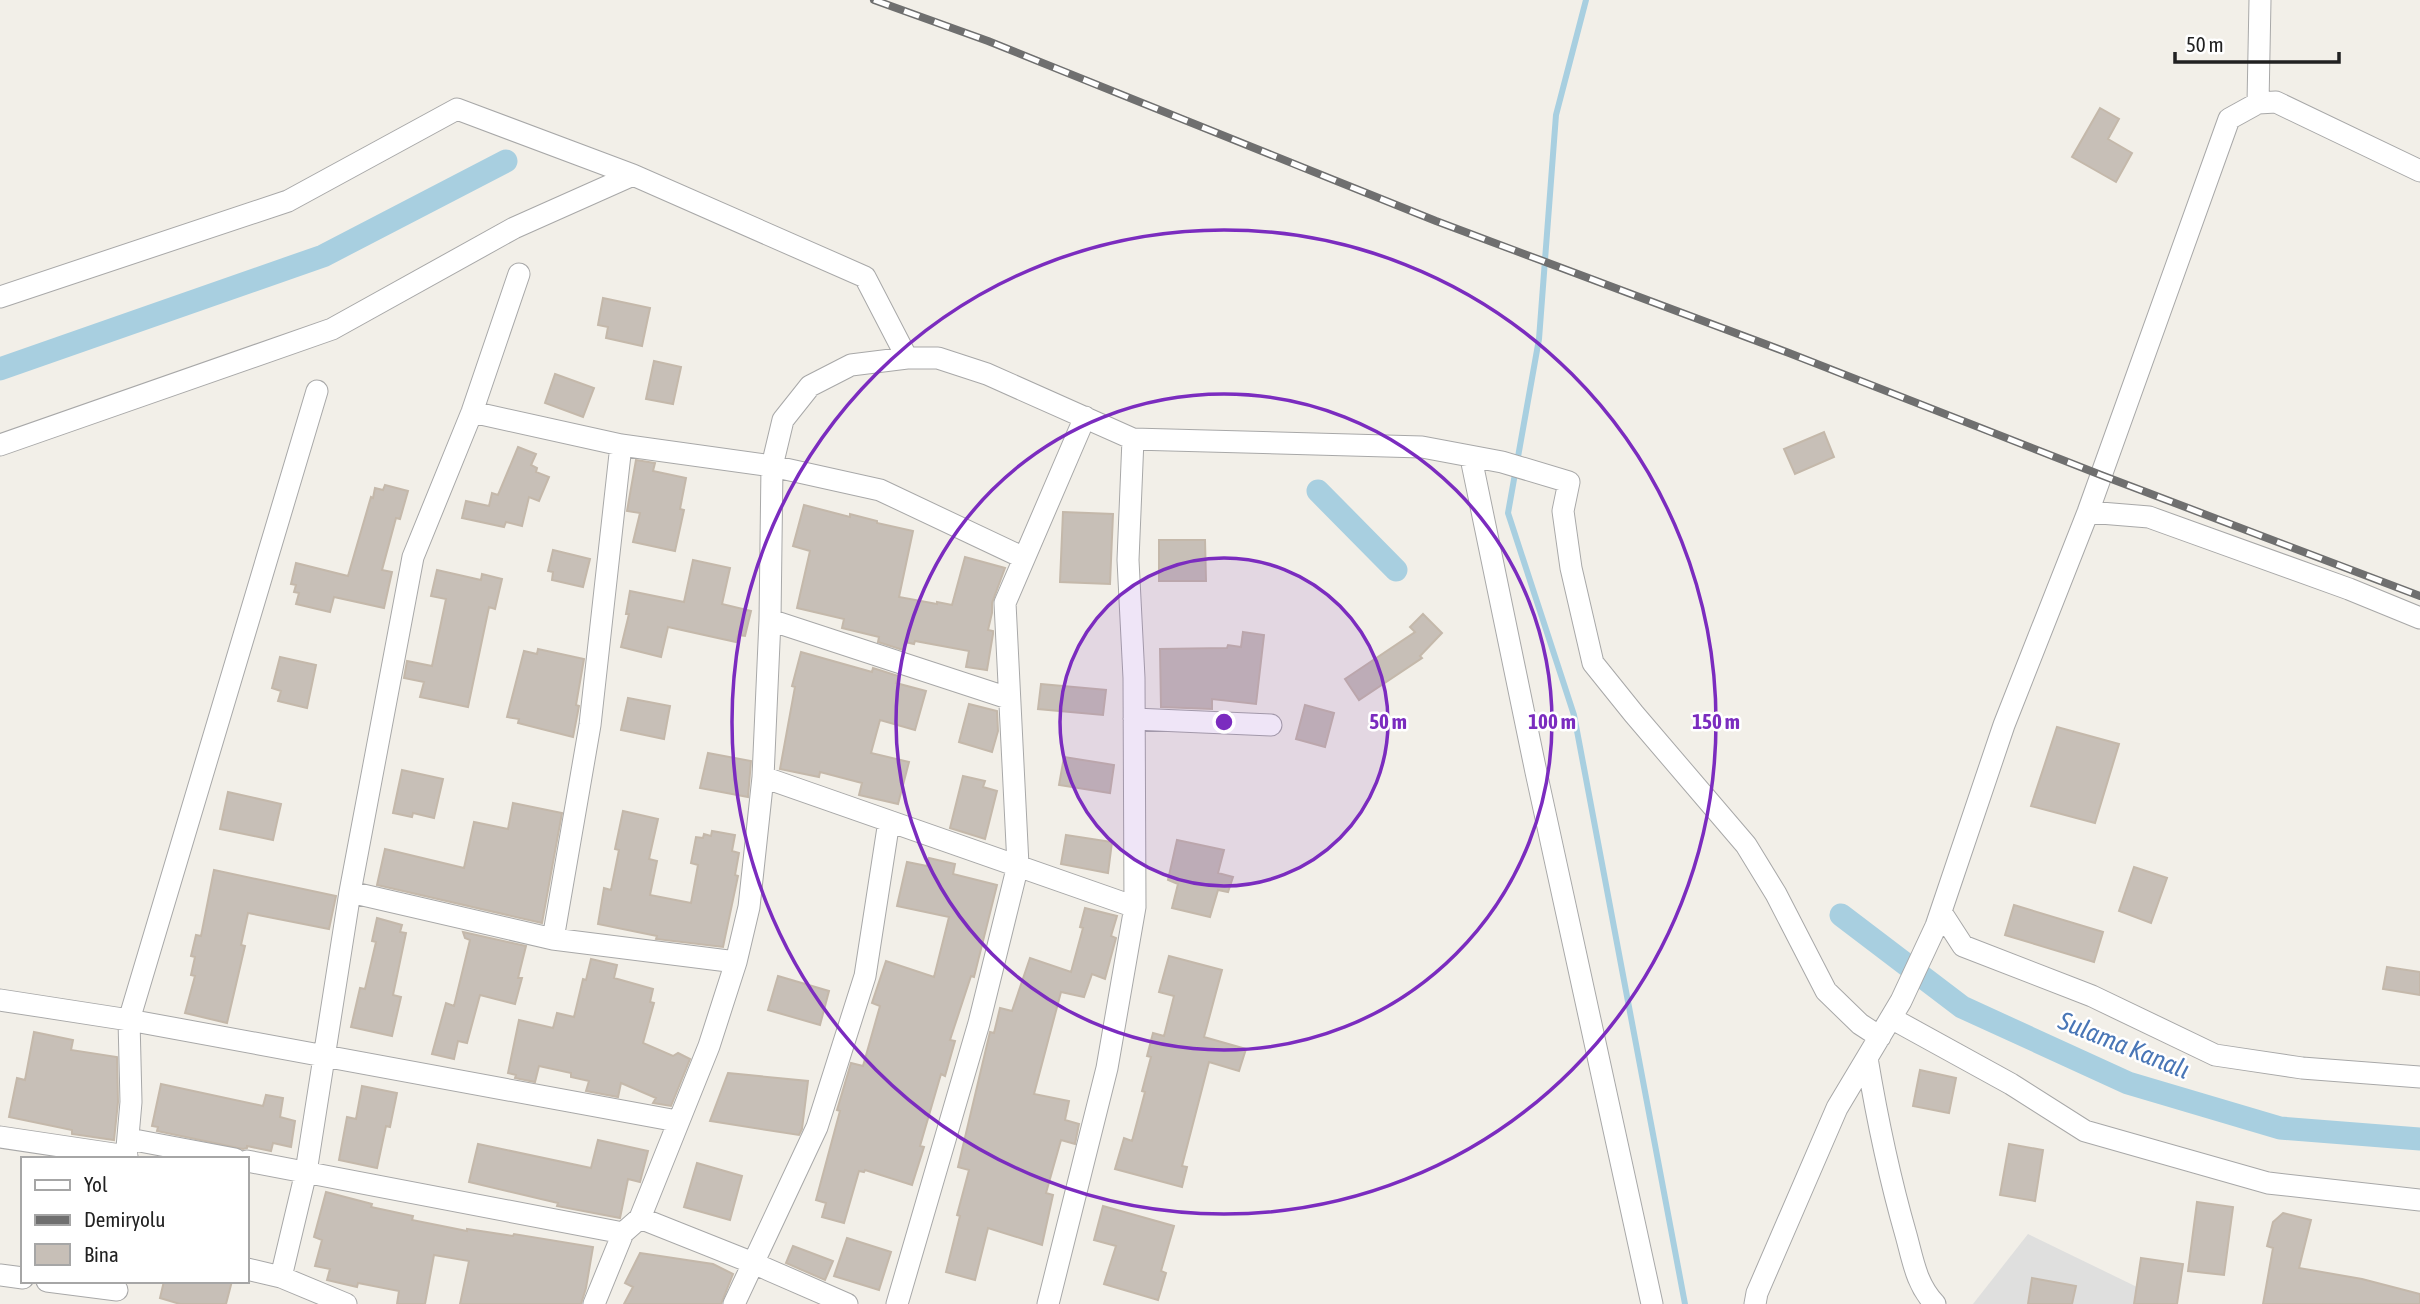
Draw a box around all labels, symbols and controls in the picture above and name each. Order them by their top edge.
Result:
scale bar [2175,21,2340,65]
text: 50 m [2186,32,2224,56]
text: 50 m [1369,709,1407,733]
text: 100 m [1528,709,1576,733]
text: 150 m [1692,709,1740,733]
centre of rings [1212,710,1236,734]
water label: Sulama Kanalı [2053,1005,2194,1085]
legend [21,1157,248,1283]
text: Yol [84,1172,108,1196]
text: Demiryolu [84,1207,165,1231]
text: Bina [84,1242,119,1266]

